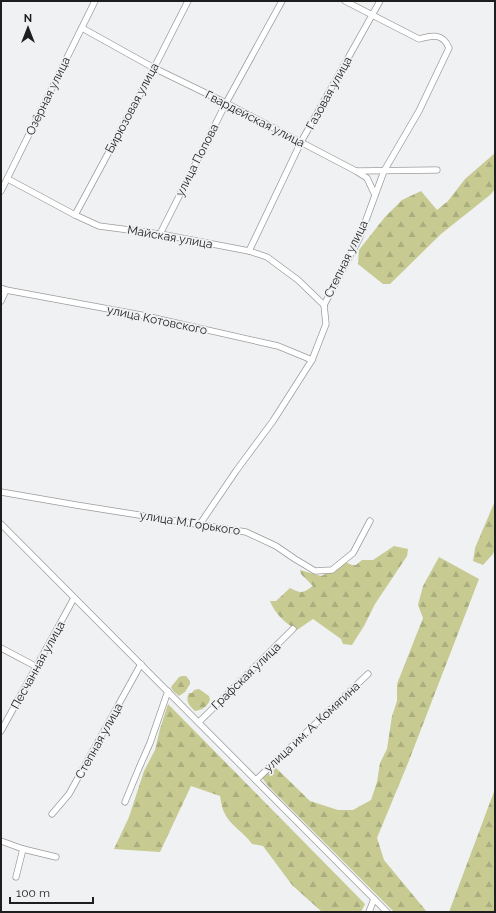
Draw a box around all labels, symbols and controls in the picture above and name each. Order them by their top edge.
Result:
north arrow [8,8,48,48]
text: N [24,12,32,25]
street label: Газовая улица [303,54,355,132]
street label: Озёрная улица [23,55,73,137]
street label: Бирюзовая улица [102,60,162,156]
street label: Гвардейская улица [203,88,307,150]
street label: улица Попова [173,121,221,199]
street label: Степная улица [321,218,371,300]
street label: Майская улица [126,223,214,251]
street label: улица Котовского [105,303,209,337]
street label: улица М.Горького [139,508,241,538]
street label: Песчанная улица [8,619,68,711]
street label: Графская улица [208,639,284,713]
street label: улица им. А. Комягина [261,679,363,775]
street label: Степная улица [72,701,126,781]
scale bar [10,879,93,905]
text: 100 m [16,886,50,900]

